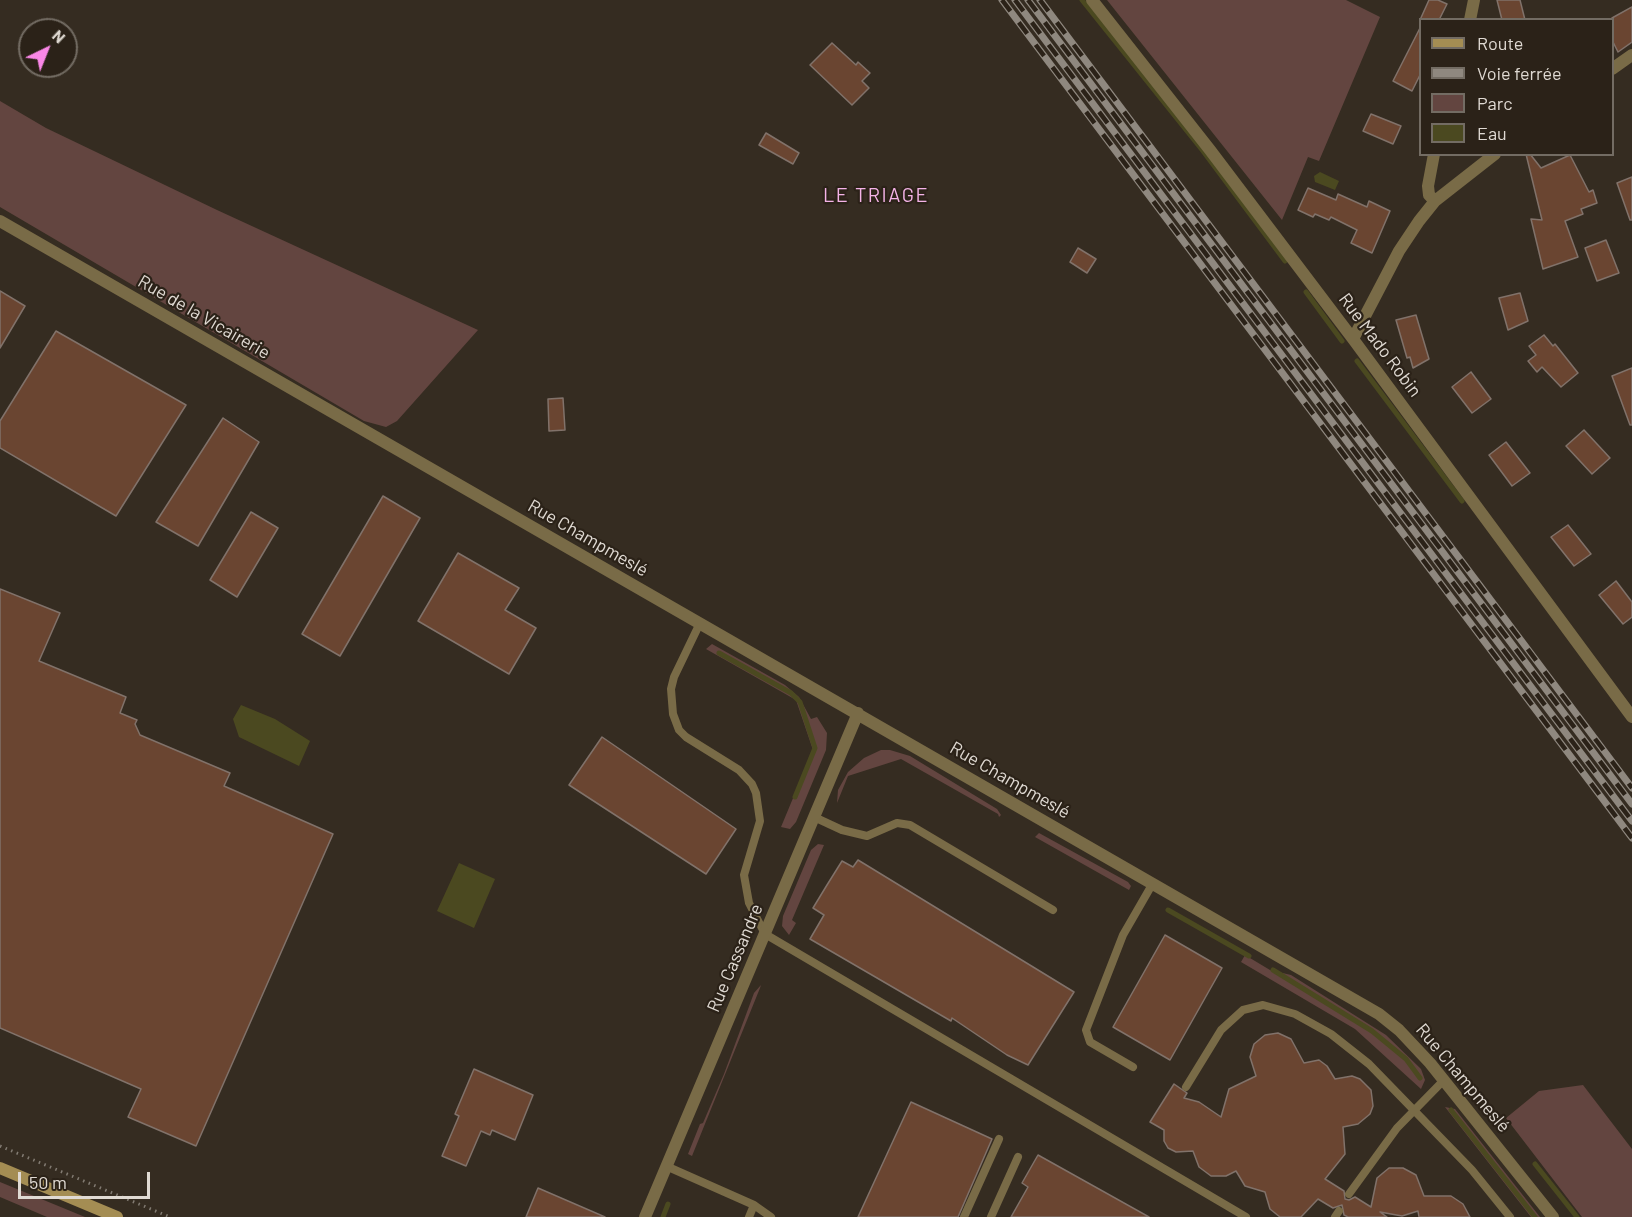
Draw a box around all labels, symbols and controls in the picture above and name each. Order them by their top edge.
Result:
north arrow [18,18,78,78]
legend [1419,18,1614,156]
text: N [49,25,70,47]
text: Route [1477,32,1523,54]
text: Voie ferrée [1477,62,1562,84]
text: Parc [1477,92,1513,114]
text: Eau [1477,122,1507,144]
district label: LE TRIAGE [823,183,929,207]
street label: Rue de la Vicairerie [134,270,274,364]
street label: Rue Mado Robin [1334,289,1426,401]
street label: Rue Champmeslé [524,495,652,581]
street label: Rue Champmeslé [946,737,1074,823]
street label: Rue Cassandre [702,901,768,1015]
street label: Rue Champmeslé [1411,1019,1515,1137]
scale bar [21,1160,153,1198]
text: 50 m [29,1171,67,1193]

